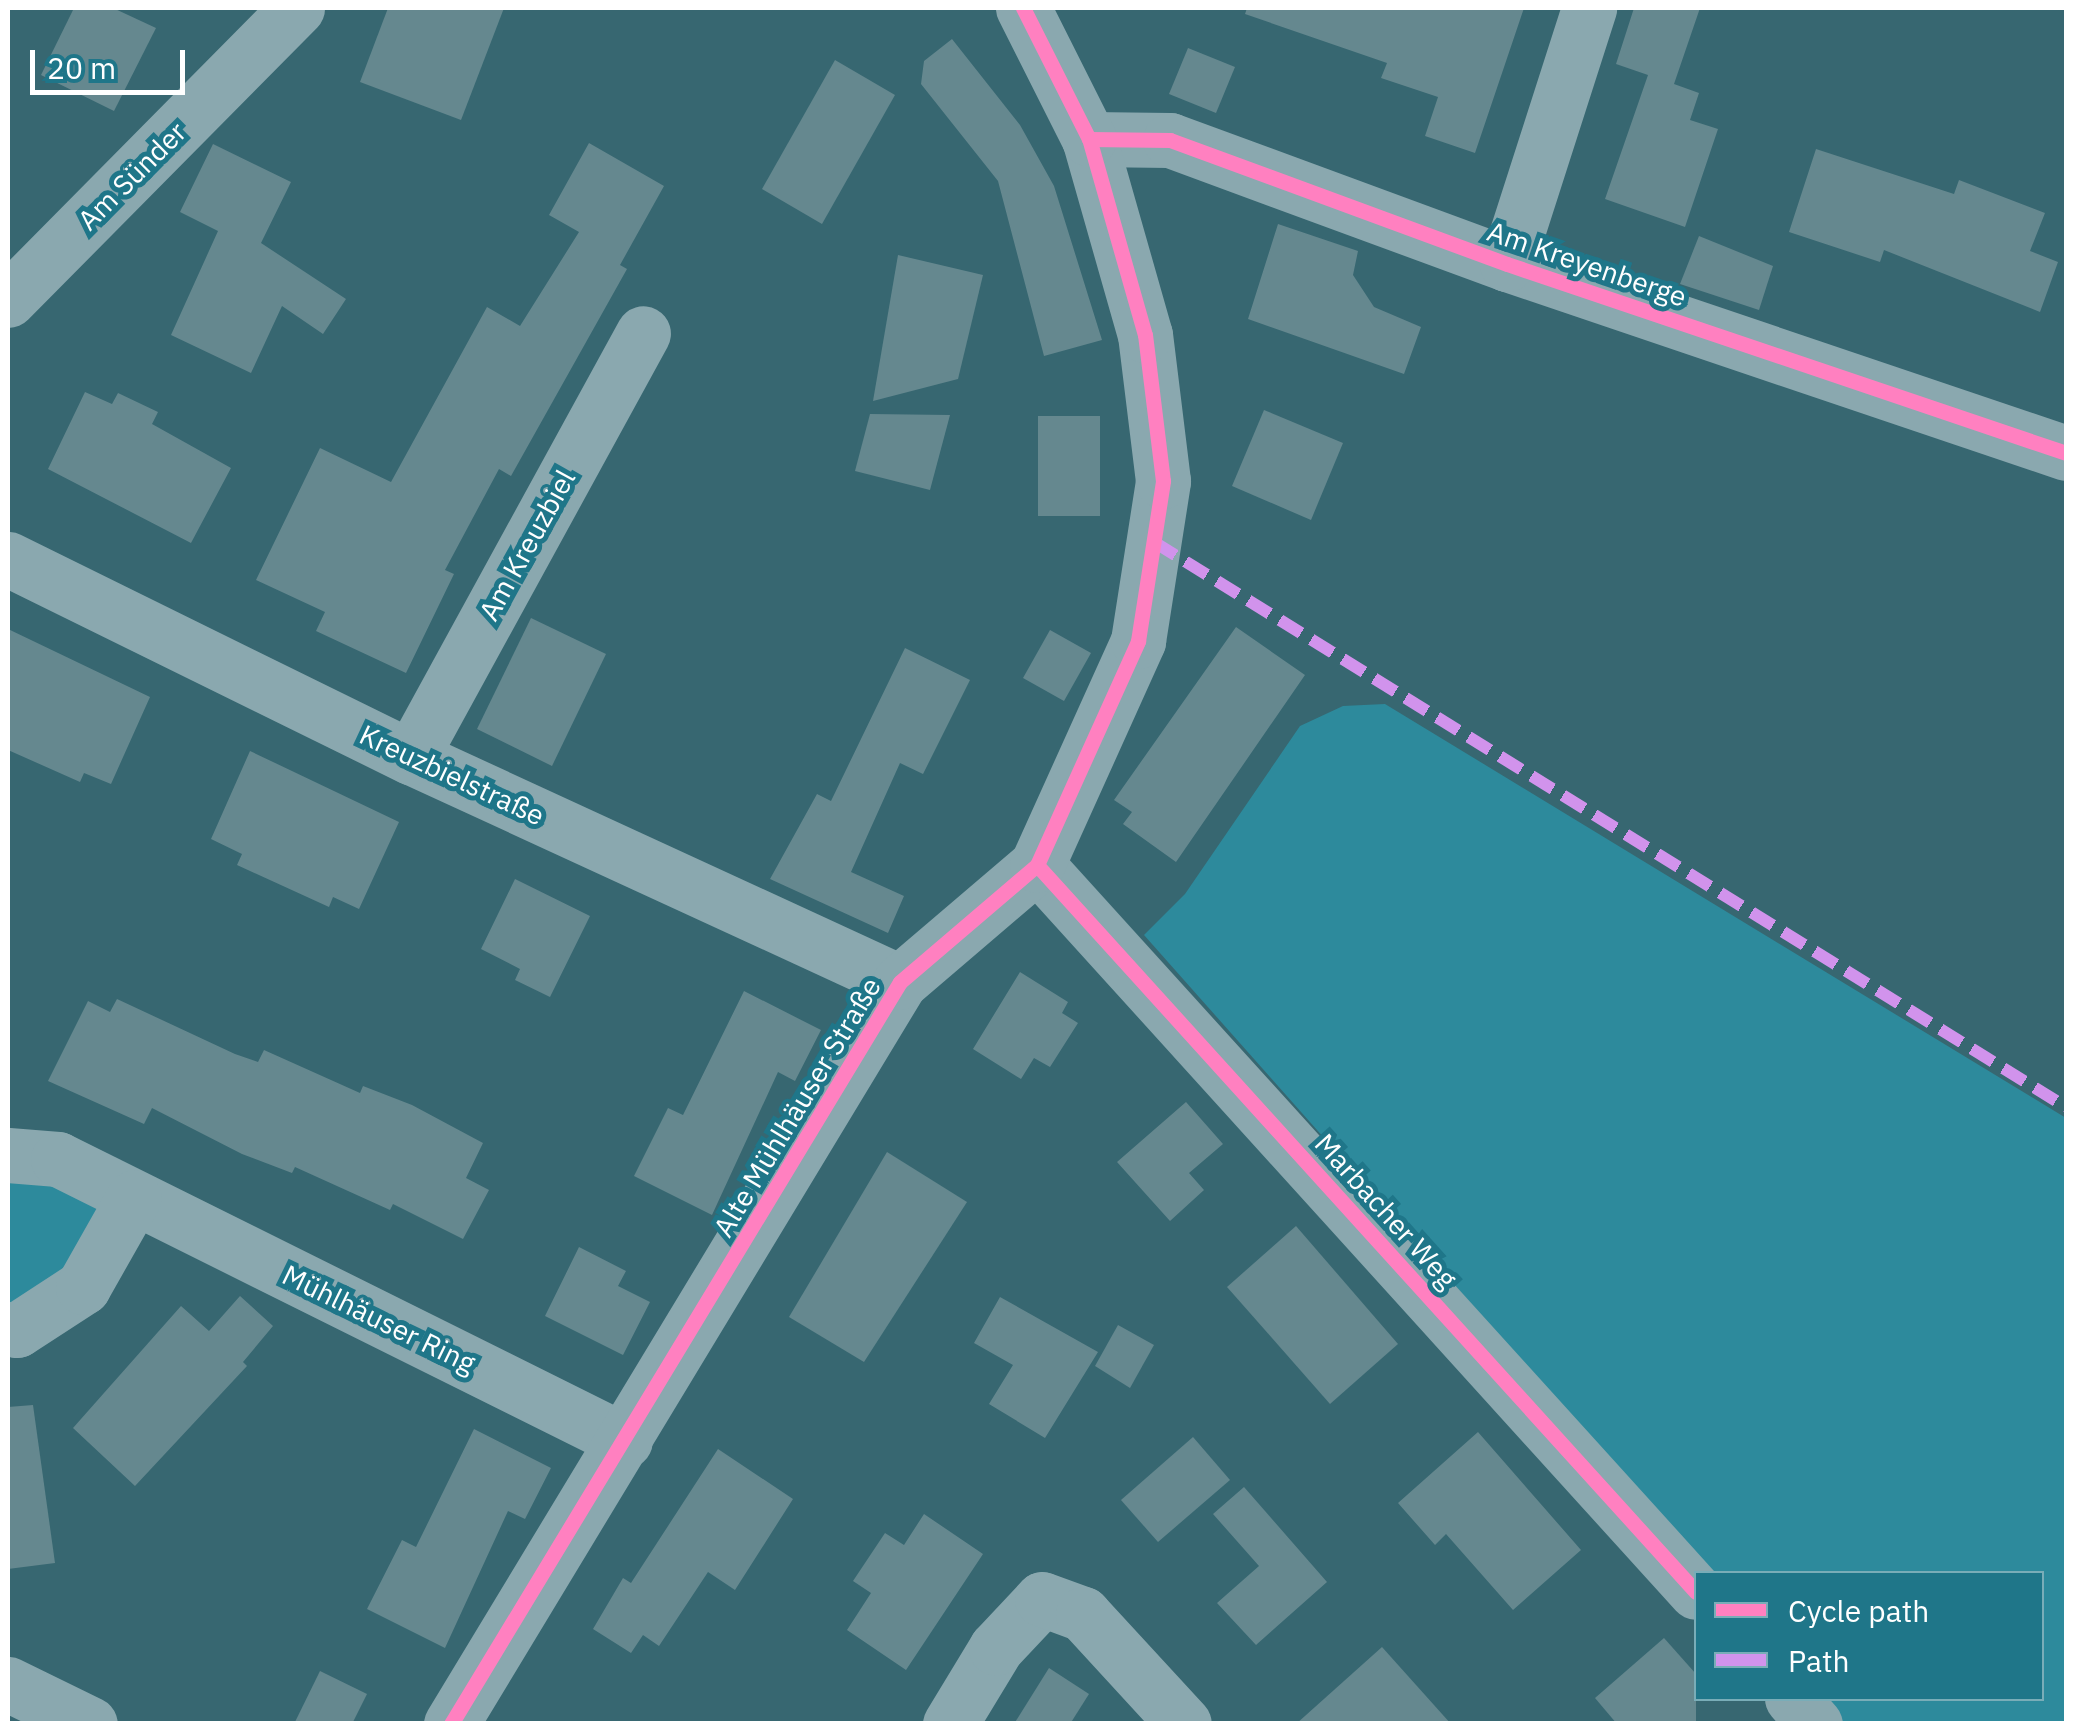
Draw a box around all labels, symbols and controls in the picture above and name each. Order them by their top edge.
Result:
scale bar [35,30,190,92]
text: 20 m [47,48,116,87]
street label: Am Sünder [71,115,193,237]
street label: Am Kreyenberge [1483,214,1691,314]
street label: Am Kreuzbiel [472,464,582,626]
street label: Kreuzbielstraße [354,718,550,832]
street label: Alte Mühlhäuser Straße [706,971,888,1243]
street label: Marbacher Weg [1308,1127,1464,1295]
street label: Mühlhäuser Ring [277,1258,481,1380]
legend [1694,1571,2044,1701]
text: Cycle path [1788,1591,1929,1630]
text: Path [1788,1641,1849,1680]

